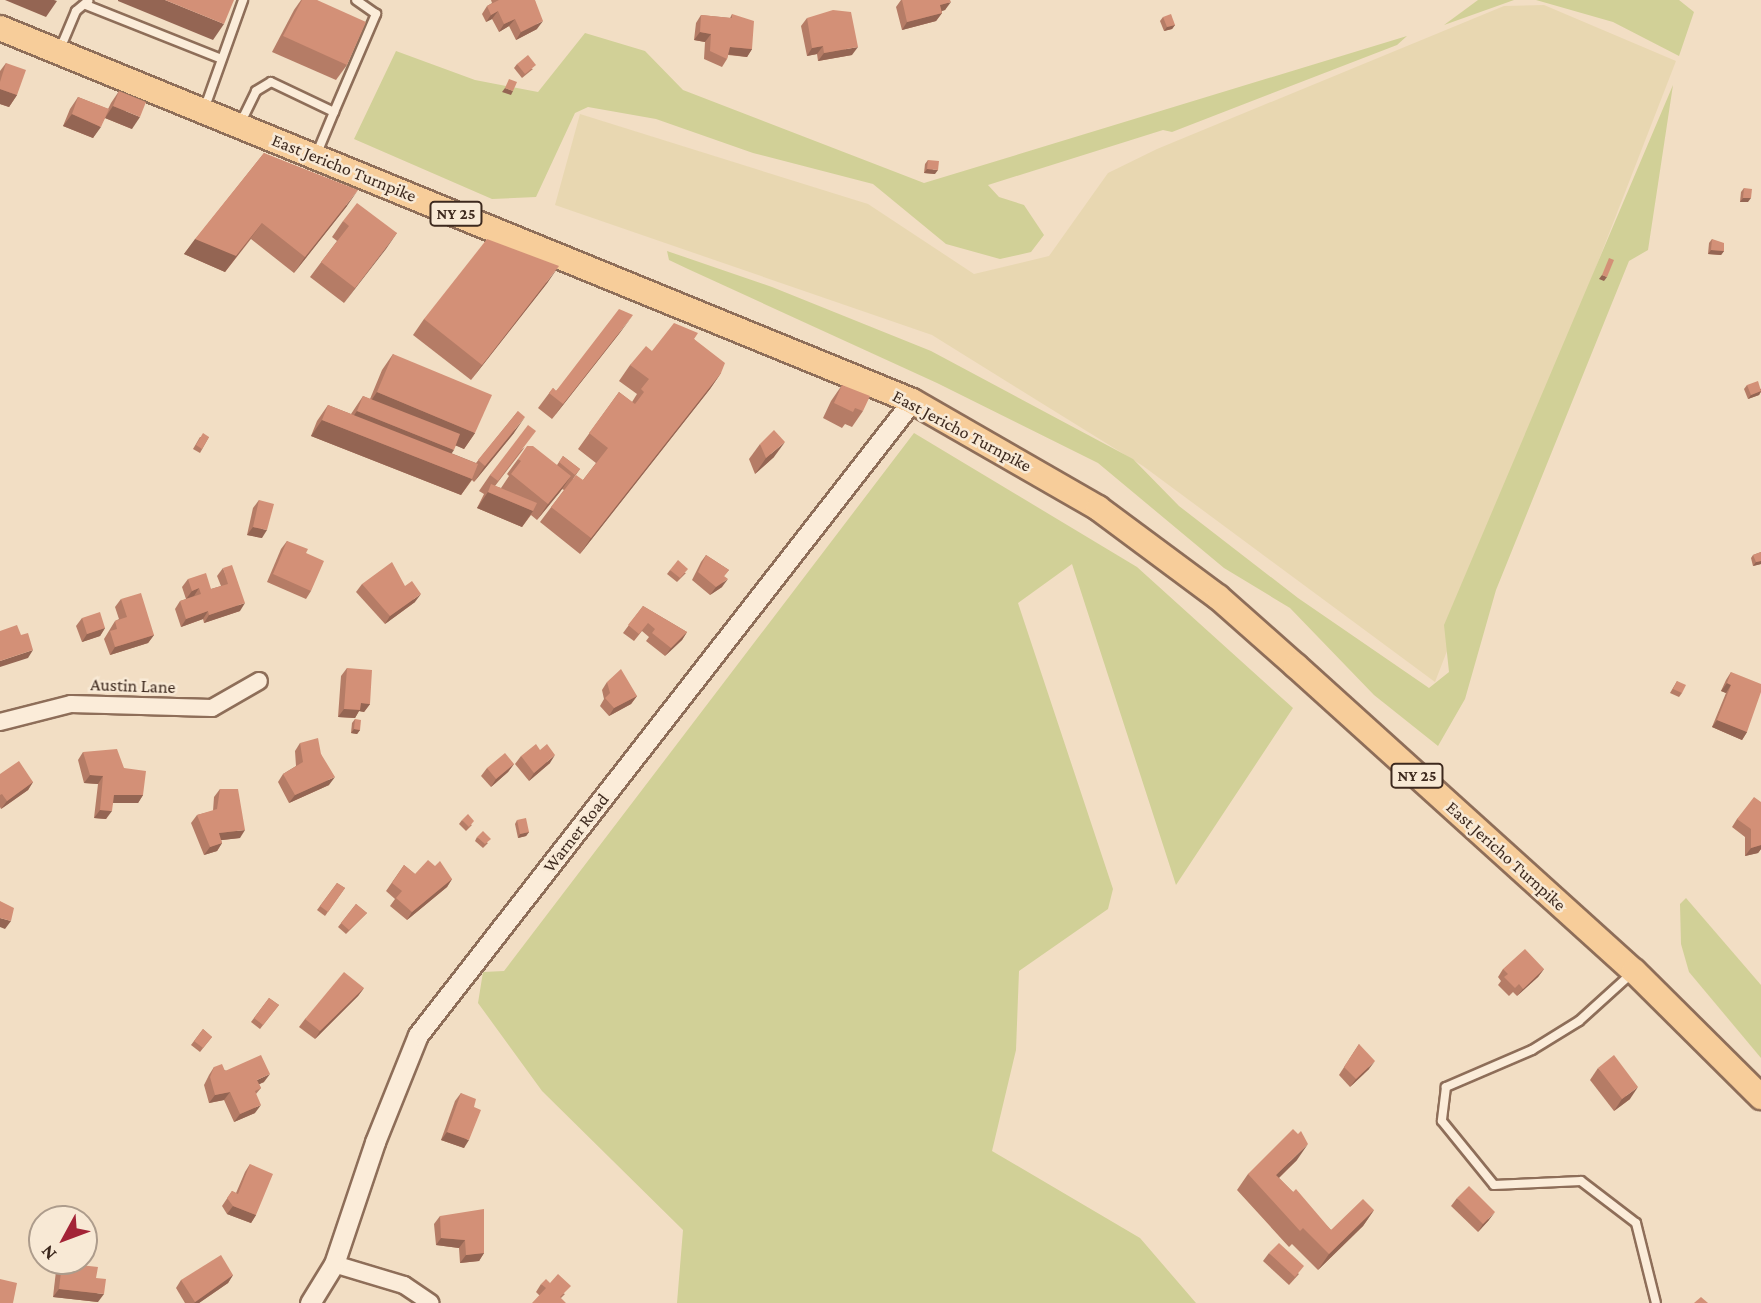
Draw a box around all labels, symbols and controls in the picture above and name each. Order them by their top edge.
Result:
street label: East Jericho Turnpike [269,129,419,207]
road number: NY 25 [428,202,484,227]
street label: East Jericho Turnpike [889,385,1035,477]
street label: Austin Lane [90,674,176,698]
road number: NY 25 [1389,764,1445,789]
street label: Warner Road [538,789,614,877]
street label: East Jericho Turnpike [1442,796,1570,916]
north arrow [28,1205,98,1275]
text: N [36,1241,60,1265]

